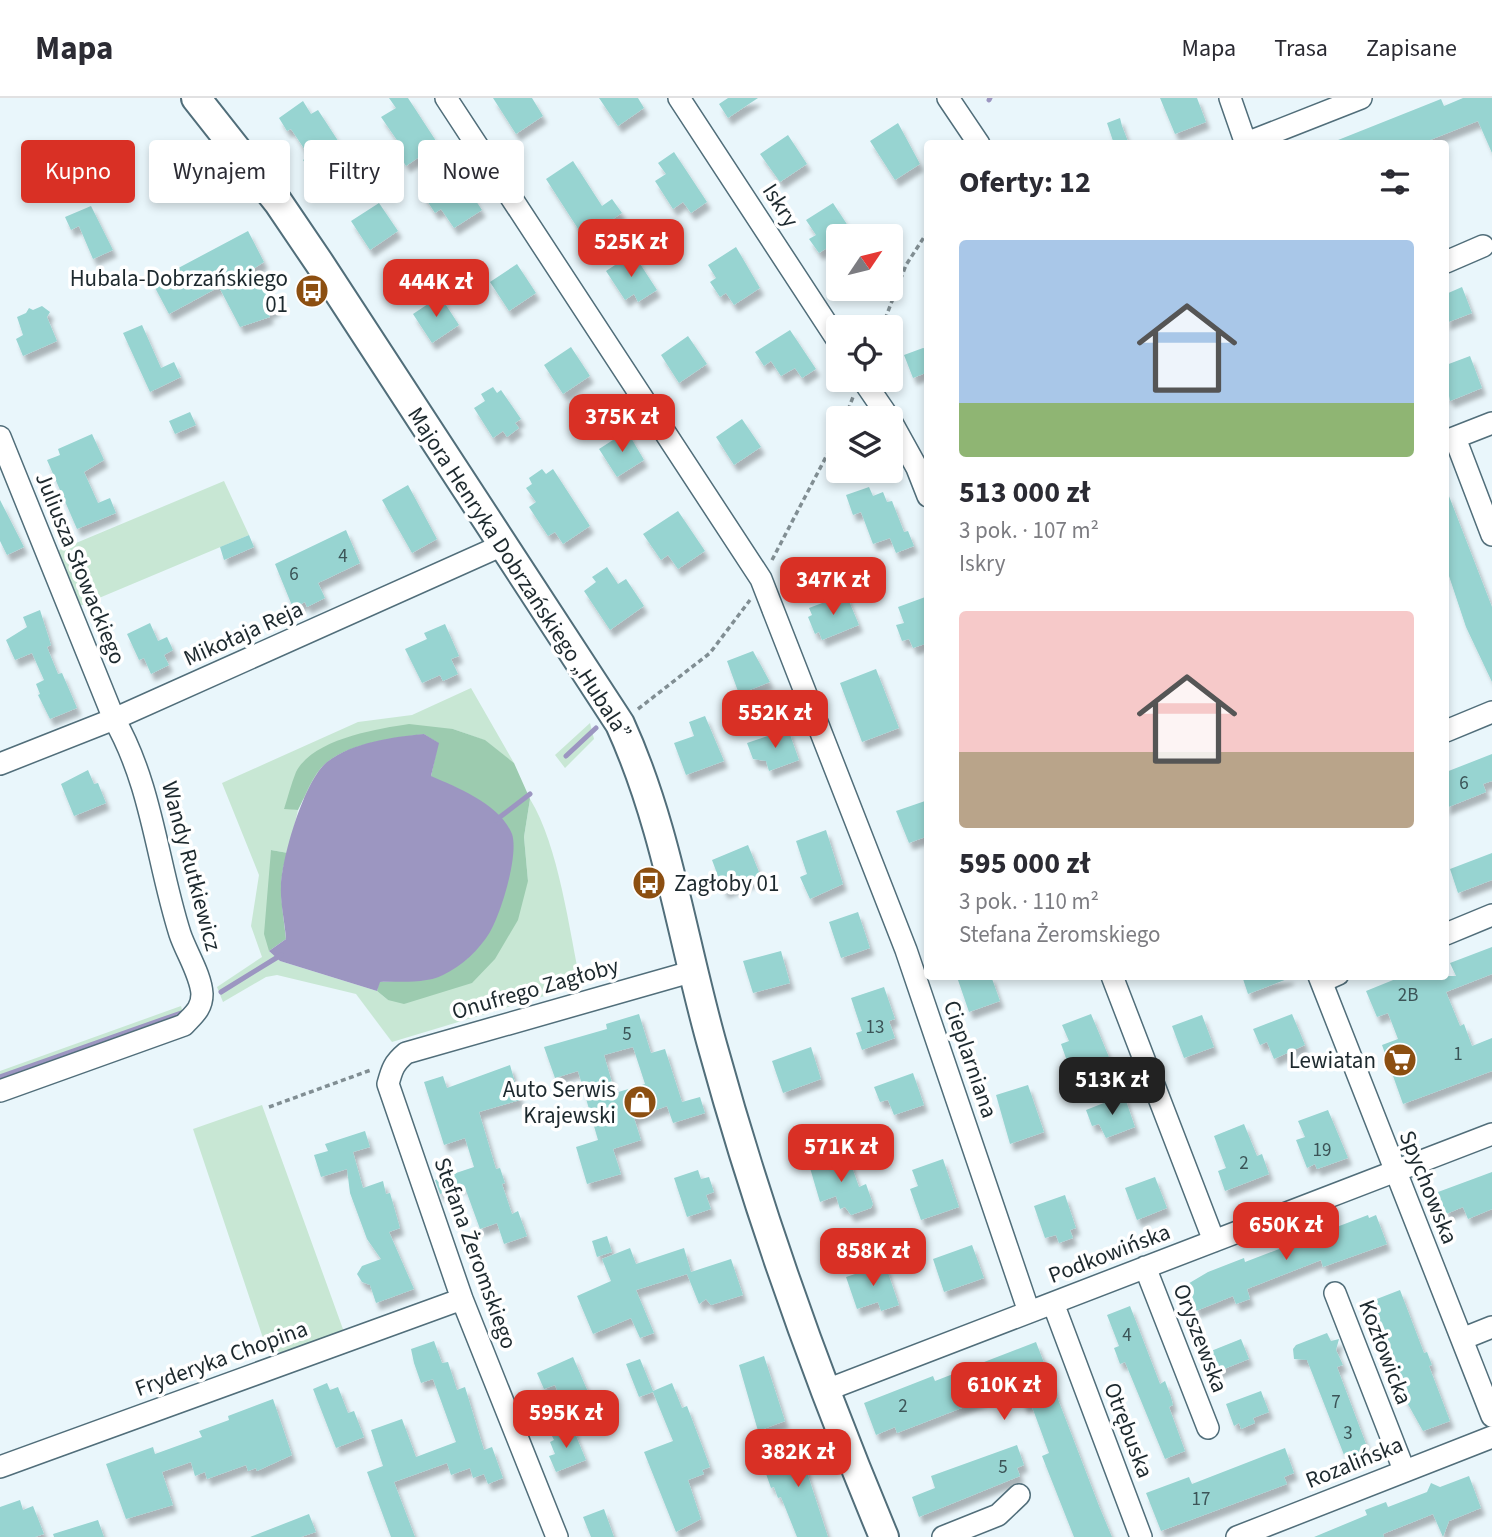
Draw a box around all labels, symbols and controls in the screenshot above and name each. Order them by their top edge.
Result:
text: Mapa [35,25,113,72]
text: Mapa [1182,31,1236,66]
text: Trasa [1274,31,1328,66]
text: Zapisane [1366,31,1457,66]
chip: Kupno [21,140,135,203]
chip: Wynajem [149,140,290,203]
chip: Filtry [304,140,404,203]
chip: Nowe [418,140,524,203]
text: Oferty: 12 [959,161,1091,204]
icon: filters [1376,163,1414,201]
street label: Iskry [754,177,807,234]
pin: 525K zł [566,220,696,279]
north arrow [826,224,903,301]
map controls [826,224,903,483]
text: 525K zł [594,225,668,258]
pin: 444K zł [371,260,501,319]
place label: Hubala-Dobrzańskiego 01 [70,262,288,321]
text: 444K zł [399,265,473,298]
bus stop icon: Hubala-Dobrzańskiego 01 [293,272,331,310]
icon: home [1124,285,1250,411]
button: locate [826,315,903,392]
pin: 375K zł [557,394,687,454]
street label: Majora Henryka Dobrzańskiego „Hubala” [399,400,640,746]
text: 375K zł [585,400,659,433]
button: layers [826,406,903,483]
street label: Juliusza Słowackiego [27,467,134,669]
text: 513 000 zł [959,471,1091,514]
text: 3 pok. · 107 m² [959,514,1099,547]
house number: 4 [338,543,348,570]
text: Iskry [959,547,1005,580]
pin: 347K zł [768,558,898,617]
house number: 6 [289,561,299,588]
text: 347K zł [796,563,870,596]
street label: Mikołaja Reja [178,592,308,674]
icon: home [1124,656,1250,782]
pin: 552K zł [710,690,840,750]
text: 552K zł [738,696,812,729]
house number: 6 [1459,770,1469,797]
street label: Wandy Rutkiewicz [153,778,230,955]
text: 595 000 zł [959,842,1091,885]
bus stop icon: Zagłoby 01 [630,864,668,902]
place label: Zagłoby 01 [674,867,779,900]
text: 3 pok. · 110 m² [959,885,1099,918]
text: Stefana Żeromskiego [959,918,1160,951]
street label: Onufrego Zagłoby [448,949,623,1028]
house number: 2B [1398,982,1418,1009]
street label: Cieplarniana [935,996,1006,1122]
house number: 13 [866,1014,884,1041]
house number: 5 [622,1021,632,1048]
supermarket icon: Lewiatan [1381,1041,1419,1079]
house number: 1 [1453,1041,1463,1068]
place label: Lewiatan [1289,1044,1376,1077]
pin: 513K zł [1047,1058,1177,1117]
text: 513K zł [1075,1063,1149,1096]
place label: Auto Serwis Krajewski [503,1073,616,1132]
shop icon: Auto Serwis Krajewski [621,1083,659,1121]
pin: 571K zł [776,1124,906,1184]
street label: Spychowska [1391,1125,1466,1249]
text: 571K zł [804,1130,878,1163]
house number: 19 [1313,1137,1331,1164]
house number: 2 [1239,1150,1249,1177]
street label: Stefana Żeromskiego [426,1153,525,1353]
pin: 650K zł [1221,1202,1351,1262]
text: 650K zł [1249,1208,1323,1241]
street label: Podkowińska [1043,1215,1175,1292]
pin: 858K zł [808,1228,938,1288]
text: 858K zł [836,1234,910,1267]
street label: Oryszewska [1165,1279,1236,1397]
street label: Kozłowicka [1350,1295,1421,1409]
street label: Fryderyka Chopina [130,1312,312,1405]
house number: 4 [1122,1322,1132,1349]
pin: 610K zł [939,1362,1069,1422]
text: 610K zł [967,1368,1041,1401]
street label: Otrębuska [1095,1378,1162,1483]
house number: 7 [1331,1389,1341,1416]
pin: 595K zł [501,1390,631,1450]
house number: 2 [898,1393,908,1420]
text: 595K zł [529,1396,603,1429]
house number: 3 [1343,1420,1353,1447]
street label: Rozalińska [1300,1428,1408,1497]
pin: 382K zł [733,1430,863,1489]
text: 382K zł [761,1435,835,1468]
house number: 5 [998,1454,1008,1481]
house number: 17 [1192,1486,1210,1513]

